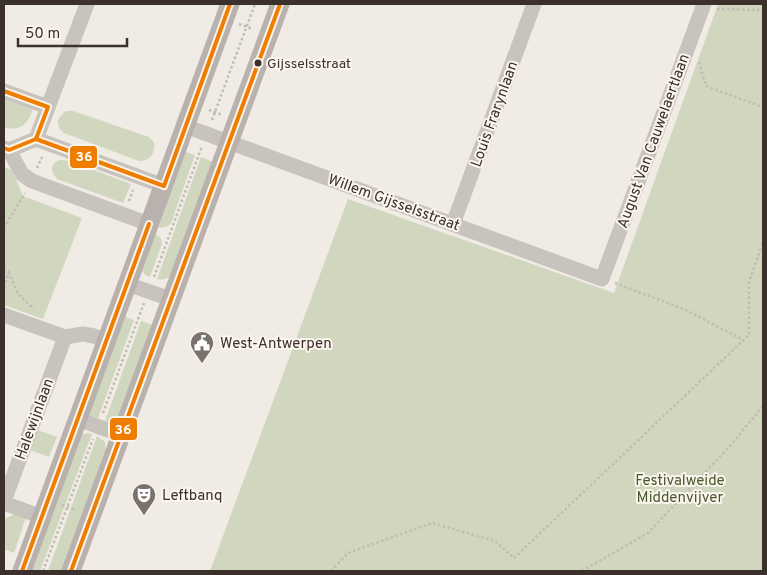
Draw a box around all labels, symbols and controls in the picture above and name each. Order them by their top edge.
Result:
scale bar [18,15,126,47]
text: 50 m [25,25,60,44]
street label: August Van Cauwelaertlaan [614,52,695,231]
place label: Gijsselsstraat [267,56,351,73]
marker: Gijsselsstraat [253,58,263,68]
street label: Louis Frarynlaan [467,59,523,170]
line badge: 36 [69,145,98,169]
text: 36 [76,149,93,166]
street label: Willem Gijsselsstraat [325,171,462,236]
public building icon: West-Antwerpen [189,330,215,364]
place label: West-Antwerpen [220,335,332,354]
street label: Halewijnlaan [12,376,59,463]
line badge: 36 [109,417,138,441]
text: 36 [115,422,132,439]
park label: Festivalweide Middenvijver [635,472,725,508]
theatre icon: Leftbanq [131,482,157,516]
place label: Leftbanq [162,487,222,506]

